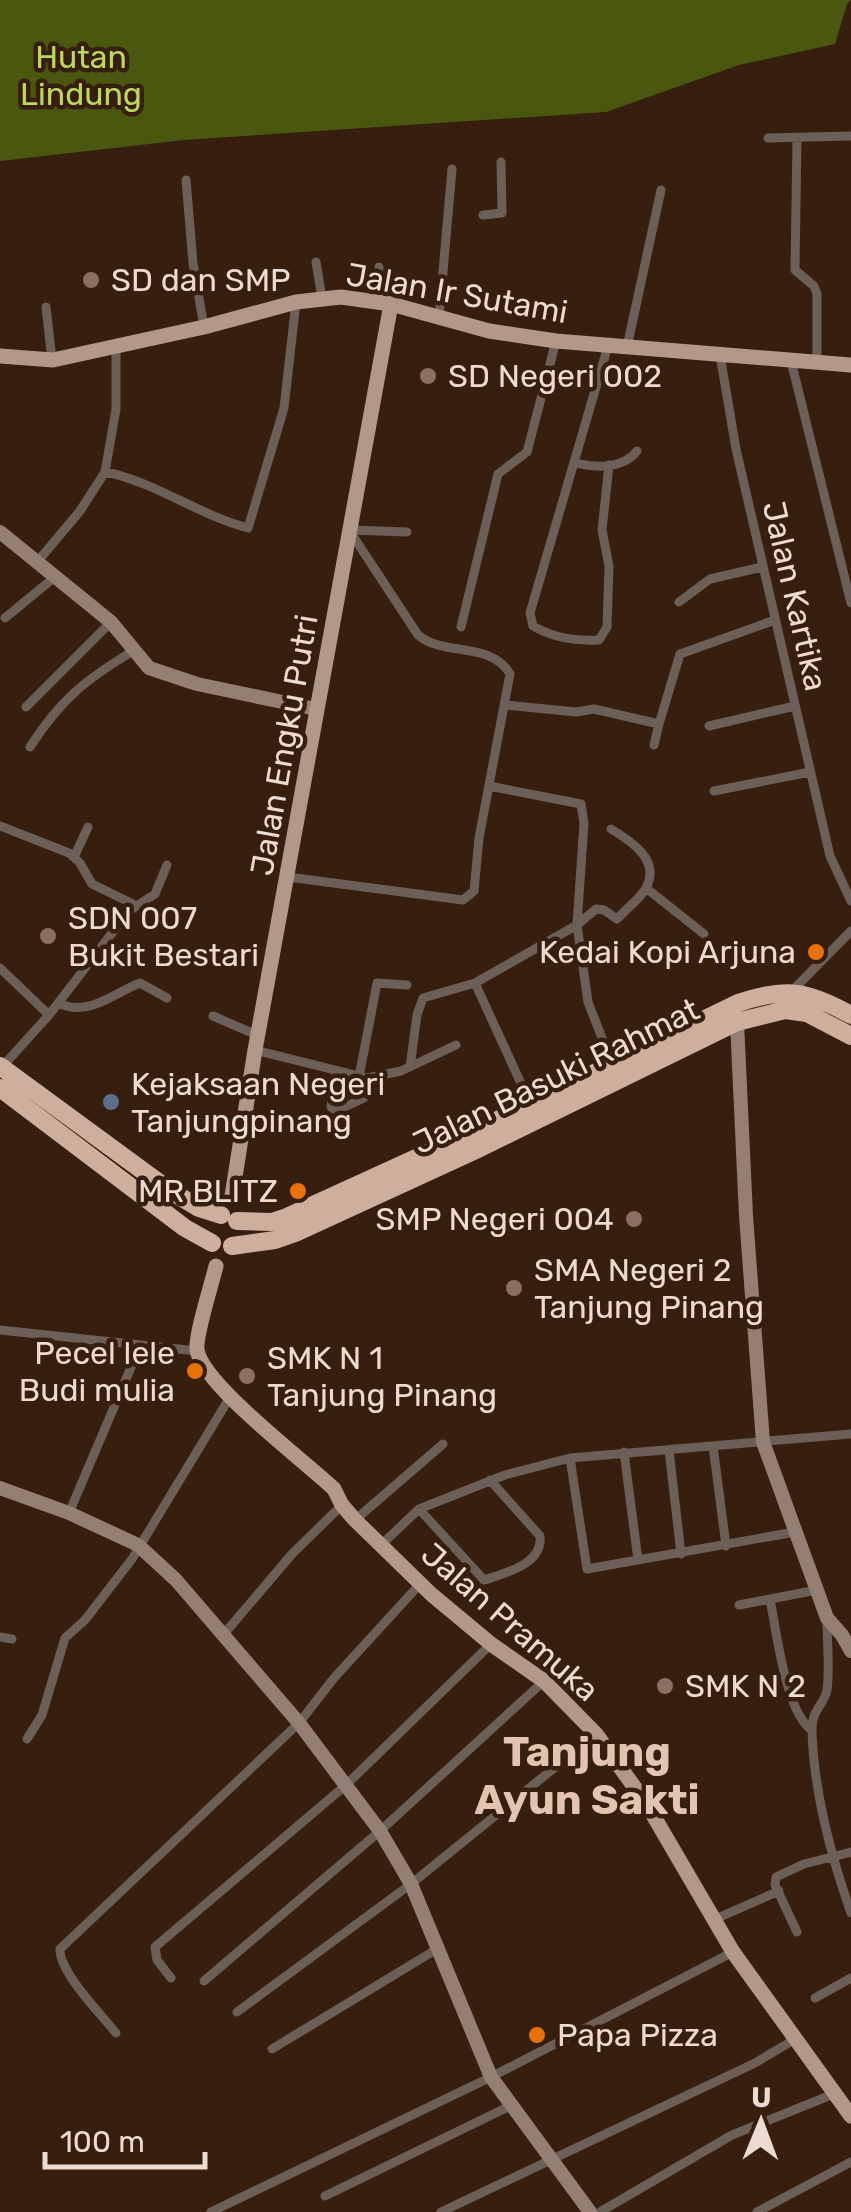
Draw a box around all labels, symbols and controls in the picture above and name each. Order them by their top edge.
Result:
park label: Hutan Lindung [20,38,142,113]
street label: Jalan Ir Sutami [343,255,571,331]
place label: SD dan SMP [111,261,291,299]
marker: SD dan SMP [80,269,102,291]
place label: SD Negeri 002 [448,357,662,395]
marker: SD Negeri 002 [417,365,439,387]
street label: Jalan Kartika [755,497,835,695]
street label: Jalan Engku Putri [242,612,326,878]
place label: SDN 007 Bukit Bestari [68,899,259,974]
marker: SDN 007 Bukit Bestari [37,925,59,947]
place label: Kedai Kopi Arjuna [539,933,796,971]
marker: Kedai Kopi Arjuna [805,941,827,963]
street label: Jalan Basuki Rahmat [407,990,705,1162]
place label: Kejaksaan Negeri Tanjungpinang [131,1065,385,1140]
marker: Kejaksaan Negeri Tanjungpinang [100,1091,122,1113]
place label: MR BLITZ [138,1172,278,1210]
marker: MR BLITZ [287,1180,309,1202]
place label: SMP Negeri 004 [376,1200,614,1238]
marker: SMP Negeri 004 [623,1208,645,1230]
place label: SMA Negeri 2 Tanjung Pinang [534,1251,764,1326]
marker: SMA Negeri 2 Tanjung Pinang [503,1277,525,1299]
place label: Pecel lele Budi mulia [19,1334,175,1409]
place label: SMK N 1 Tanjung Pinang [267,1339,497,1414]
marker: Pecel lele Budi mulia [184,1360,206,1382]
marker: SMK N 1 Tanjung Pinang [236,1365,258,1387]
street label: Jalan Pramuka [414,1535,606,1709]
place label: SMK N 2 [685,1667,806,1705]
marker: SMK N 2 [654,1675,676,1697]
district label: Tanjung Ayun Sakti [474,1727,700,1825]
place label: Papa Pizza [557,2016,718,2054]
marker: Papa Pizza [526,2024,548,2046]
north arrow [711,2072,811,2172]
text: U [751,2081,772,2114]
scale bar [45,2107,205,2169]
text: 100 m [60,2124,145,2160]

